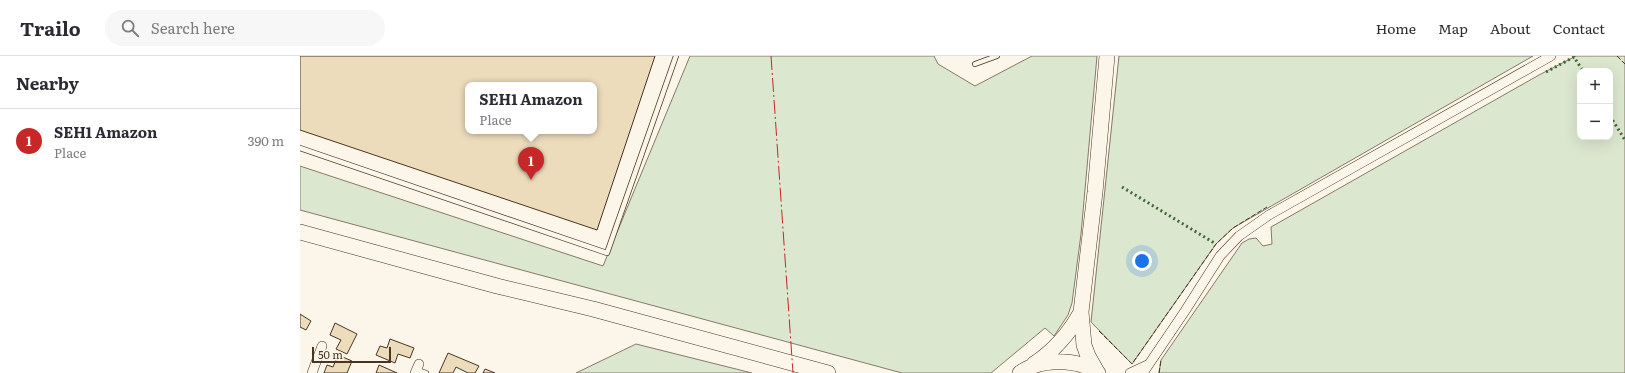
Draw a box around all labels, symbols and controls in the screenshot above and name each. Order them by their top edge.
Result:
search box [105,10,385,46]
text: Trailo [20,14,81,42]
text: Search here [151,16,235,39]
icon: search [119,17,141,39]
text: Home [1376,18,1416,38]
text: Map [1438,18,1468,38]
text: About [1490,18,1531,38]
text: Contact [1553,18,1605,38]
map controls [1577,68,1613,140]
button: + [1577,68,1613,104]
text: Nearby [16,70,79,95]
popup [465,82,597,134]
text: SEH1 Amazon [479,87,583,110]
button: − [1577,104,1613,140]
text: Place [479,110,512,129]
text: SEH1 Amazon [54,120,157,143]
text: 1 [26,131,32,150]
text: 390 m [247,131,284,150]
text: Place [54,143,86,162]
pin: 1 [518,147,544,180]
your location [1132,251,1152,271]
scale bar [312,345,391,364]
text: 50 m [318,346,343,362]

